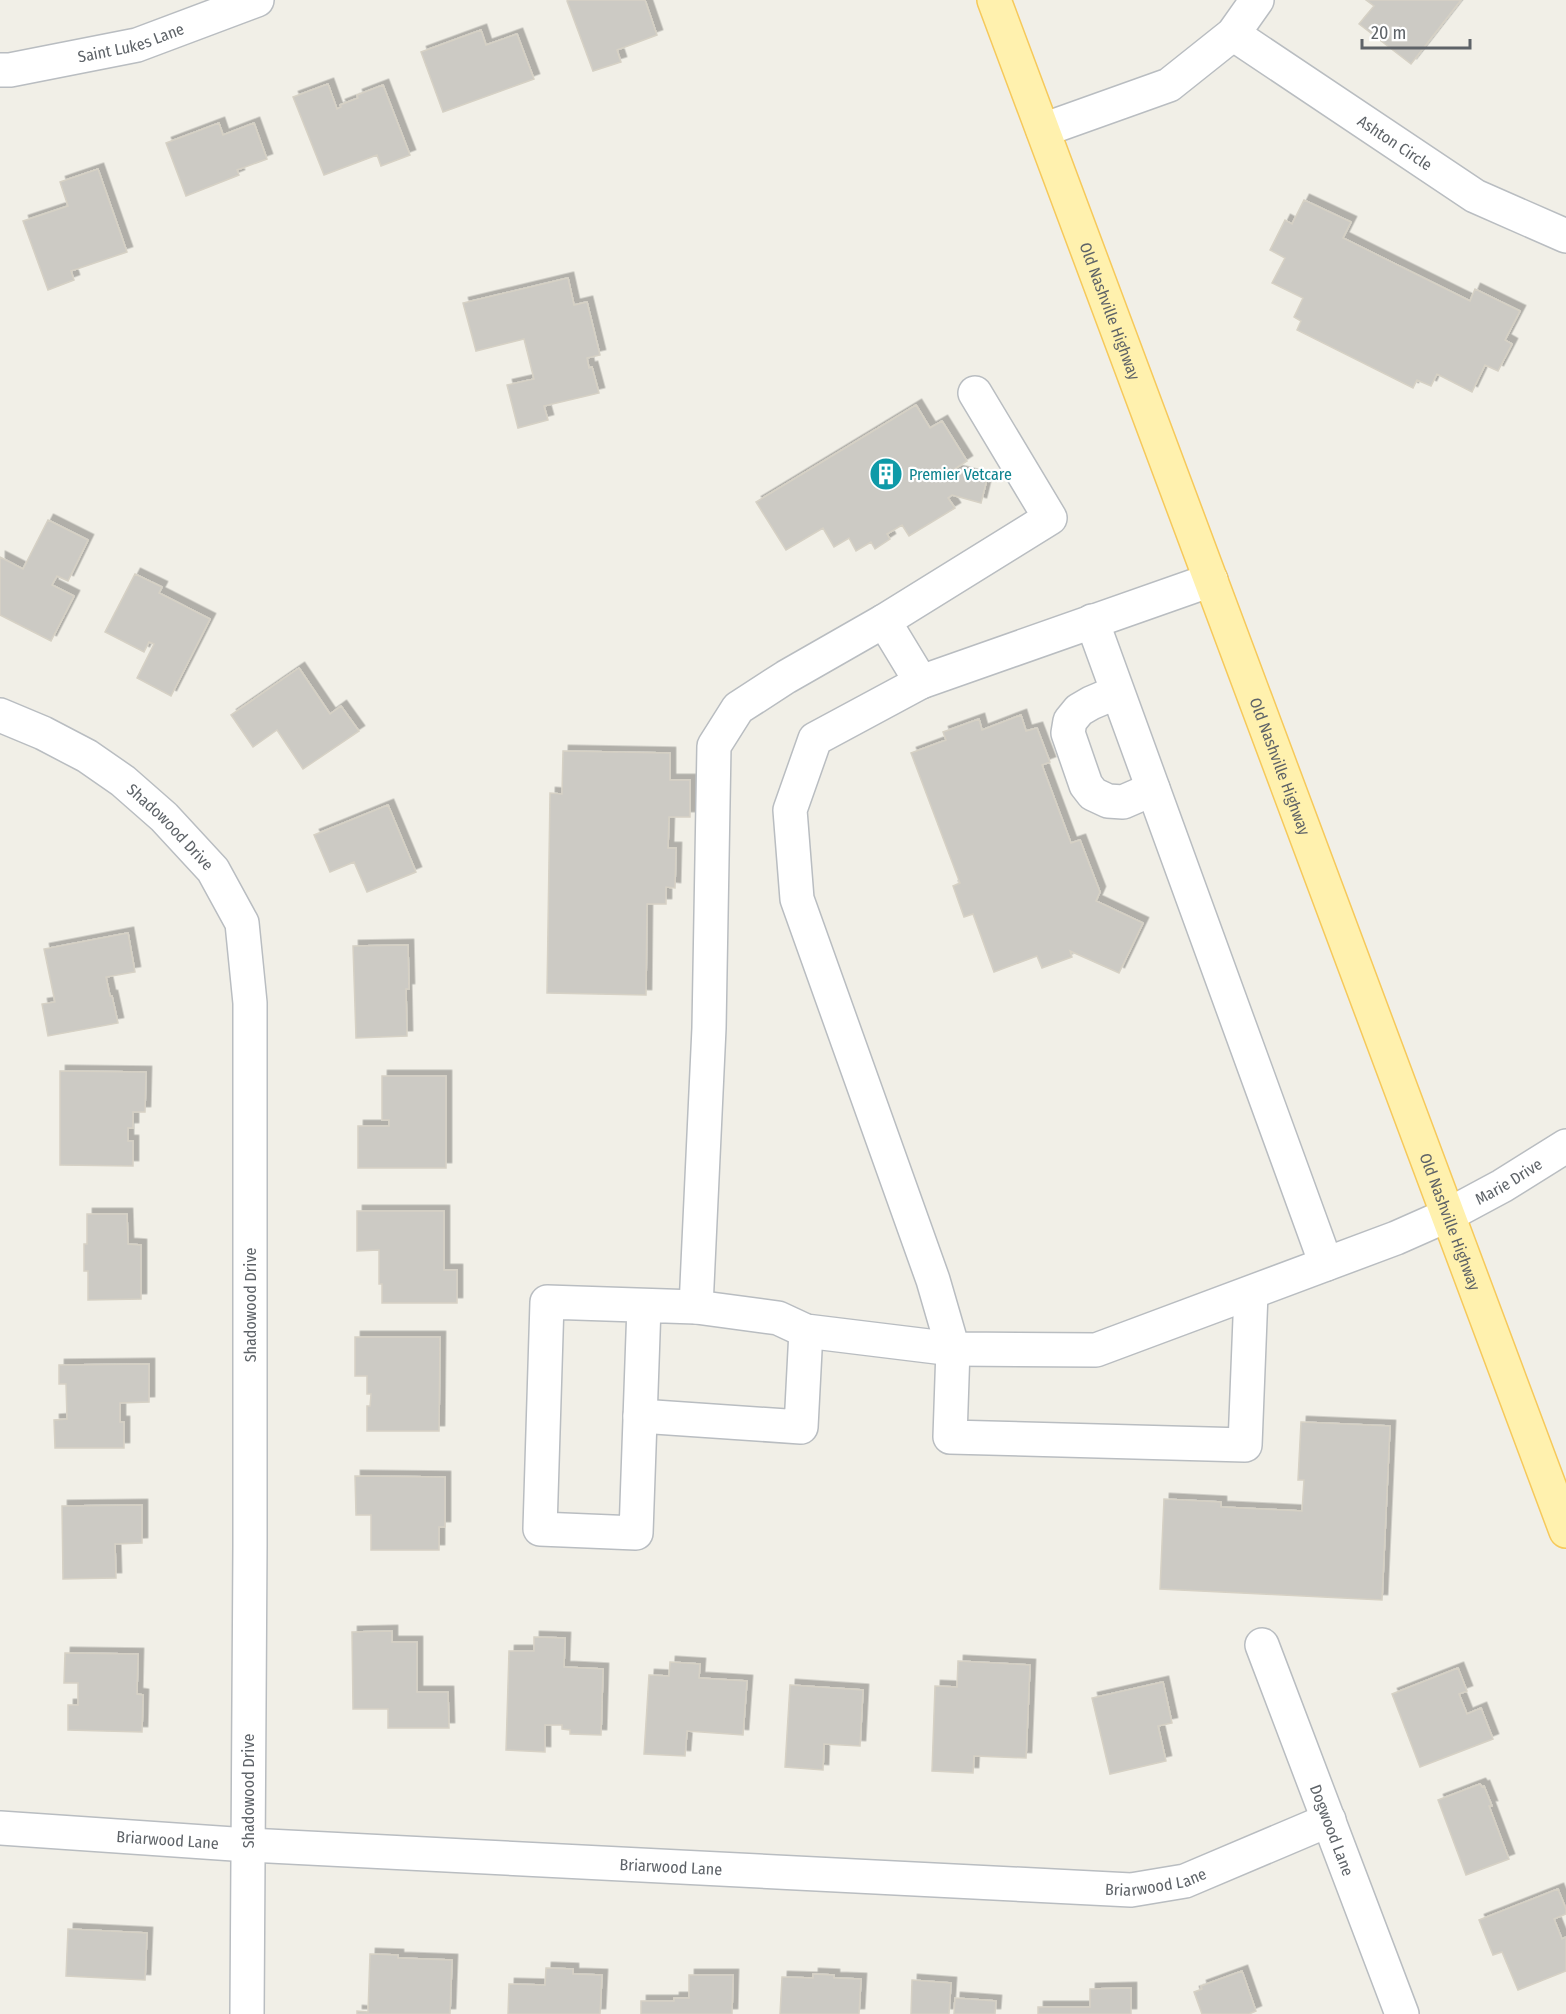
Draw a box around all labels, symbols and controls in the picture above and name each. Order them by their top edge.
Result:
scale bar [1362,12,1470,50]
street label: Saint Lukes Lane [76,19,187,66]
text: 20 m [1371,22,1406,44]
street label: Ashton Circle [1354,111,1436,175]
street label: Old Nashville Highway [1075,240,1144,383]
building icon: Premier Vetcare [868,456,904,492]
place label: Premier Vetcare [909,465,1012,484]
street label: Old Nashville Highway [1246,695,1314,839]
street label: Shadowood Drive [123,780,217,874]
street label: Old Nashville Highway [1416,1150,1485,1294]
street label: Marie Drive [1472,1154,1546,1209]
street label: Shadowood Drive [241,1248,260,1362]
street label: Shadowood Drive [239,1734,258,1848]
street label: Dogwood Lane [1306,1782,1358,1879]
street label: Briarwood Lane [116,1827,220,1853]
street label: Briarwood Lane [619,1855,723,1879]
street label: Briarwood Lane [1104,1864,1209,1900]

